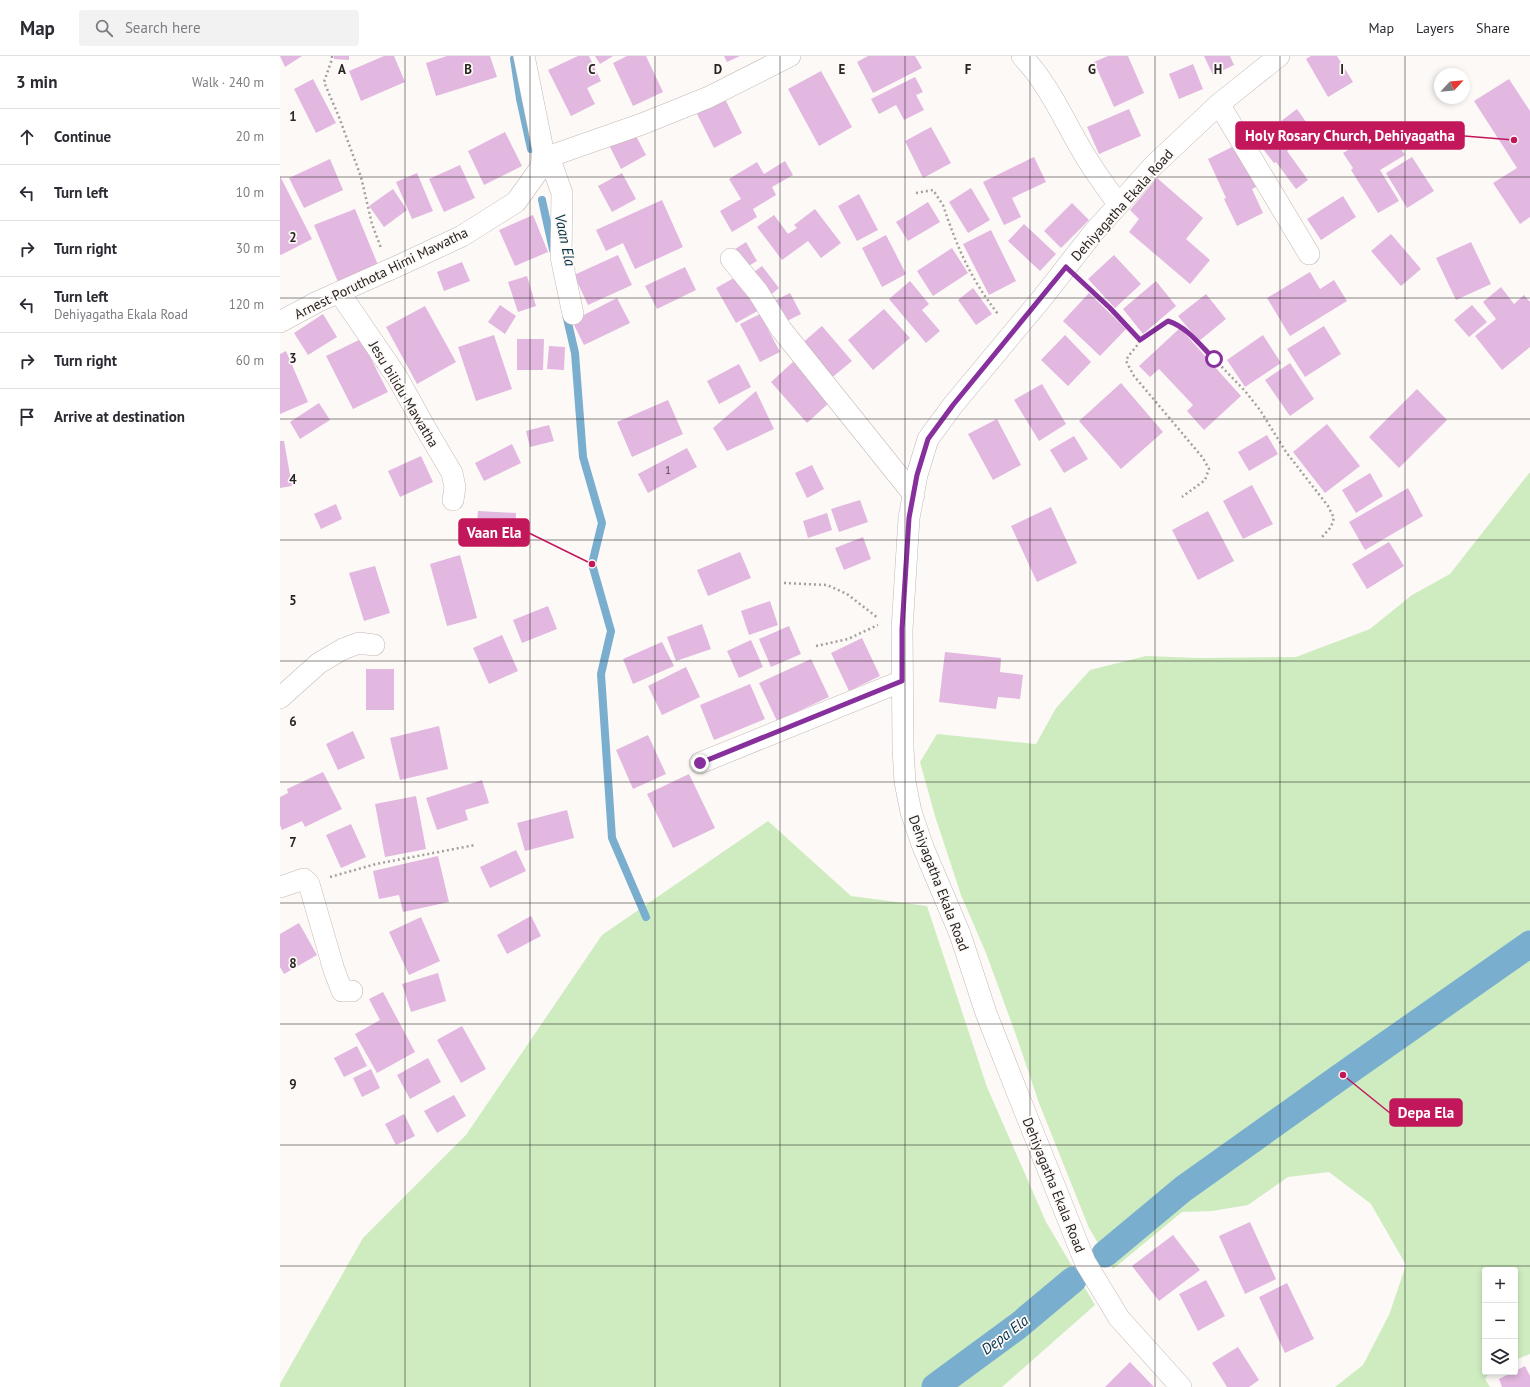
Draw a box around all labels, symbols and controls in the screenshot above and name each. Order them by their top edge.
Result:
search box [79,10,359,46]
text: Map [20,16,55,40]
icon: search [93,17,115,39]
text: Search here [125,18,201,37]
text: Map [1368,19,1394,37]
text: Layers [1416,19,1454,37]
text: Share [1476,19,1510,37]
text: A [338,61,346,78]
text: B [464,61,472,78]
text: C [588,61,596,78]
text: D [714,61,722,78]
text: E [839,61,846,78]
text: F [965,61,972,78]
text: G [1088,61,1096,78]
text: H [1214,61,1222,78]
text: I [1340,61,1344,78]
north arrow [1434,68,1470,104]
text: 3 min [16,71,57,93]
text: Walk · 240 m [192,74,264,91]
text: 1 [289,108,297,125]
callout: Holy Rosary Church, Dehiyagatha [1236,122,1464,149]
icon: ahead [16,126,38,148]
text: Holy Rosary Church, Dehiyagatha [1245,126,1455,145]
text: Continue [54,127,111,146]
text: 20 m [236,128,264,145]
street label: Dehiyagatha Ekala Road [1067,145,1177,265]
icon: left [16,182,38,204]
text: Turn left [54,183,108,202]
text: 10 m [236,184,264,201]
water label: Vaan Ela [551,212,580,268]
street label: Arnest Poruthota Himi Mawatha [291,223,471,323]
text: 2 [289,229,297,246]
icon: right [16,238,38,260]
text: Turn right [54,239,117,258]
text: 30 m [236,240,264,257]
text: Turn left [54,287,108,306]
icon: left [16,294,38,316]
text: 120 m [229,296,264,313]
text: Dehiyagatha Ekala Road [54,306,188,323]
street label: Jesu bilidu Mawatha [365,337,443,451]
icon: right [16,350,38,372]
text: 3 [289,350,297,367]
route start [1205,350,1223,368]
text: Turn right [54,351,117,370]
text: 60 m [236,352,264,369]
icon: arrive [16,406,38,428]
text: Arrive at destination [54,407,185,426]
house number: 1 [665,462,671,477]
text: 4 [289,471,297,488]
callout: Vaan Ela [459,519,529,546]
text: Vaan Ela [466,523,521,542]
text: 5 [289,592,297,609]
text: 6 [289,713,297,730]
route end [691,754,709,772]
street label: Dehiyagatha Ekala Road [905,812,973,954]
text: 7 [289,834,297,851]
text: 8 [289,955,297,972]
text: 9 [289,1076,297,1093]
callout: Depa Ela [1390,1099,1462,1126]
text: Depa Ela [1398,1103,1454,1122]
street label: Dehiyagatha Ekala Road [1019,1115,1089,1255]
map controls [1482,1267,1518,1375]
button: + [1482,1267,1518,1303]
button: − [1482,1303,1518,1339]
water label: Depa Ela [977,1310,1033,1359]
button: layers [1482,1339,1518,1375]

